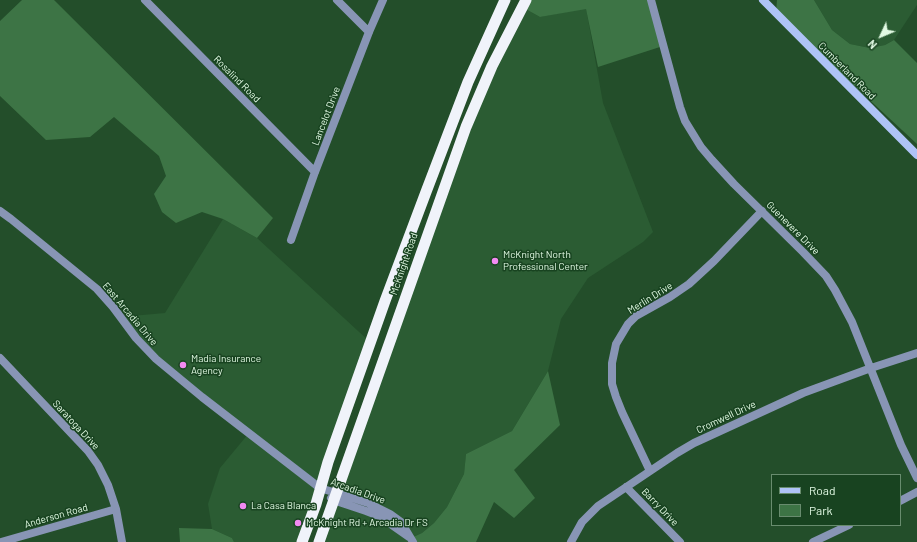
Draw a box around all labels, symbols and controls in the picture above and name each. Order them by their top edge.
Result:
north arrow [861,16,901,56]
text: N [865,38,879,52]
street label: Cumberland Road [816,40,878,102]
street label: Rosalind Road [211,53,263,105]
street label: Lancelot Drive [309,85,343,147]
street label: Guenevere Drive [764,199,822,257]
street label: McKnight Road [388,231,420,297]
place label: McKnight North Professional Center [503,249,588,272]
marker: McKnight North Professional Center [490,256,500,266]
street label: Merlin Drive [625,279,675,317]
street label: East Arcadia Drive [100,280,160,348]
place label: Madia Insurance Agency [191,353,261,376]
marker: Madia Insurance Agency [178,360,188,370]
street label: Saratoga Drive [50,398,102,452]
street label: Cromwell Drive [694,398,758,436]
legend [771,474,901,526]
street label: Arcadia Drive [329,476,387,506]
text: Road [809,483,836,497]
street label: Barry Drive [639,486,681,528]
place label: La Casa Blanca [251,500,316,512]
street label: Anderson Road [23,501,89,531]
marker: La Casa Blanca [238,501,248,511]
text: Park [809,503,833,517]
place label: McKnight Rd + Arcadia Dr FS [306,517,428,529]
marker: McKnight Rd + Arcadia Dr FS [293,518,303,528]

